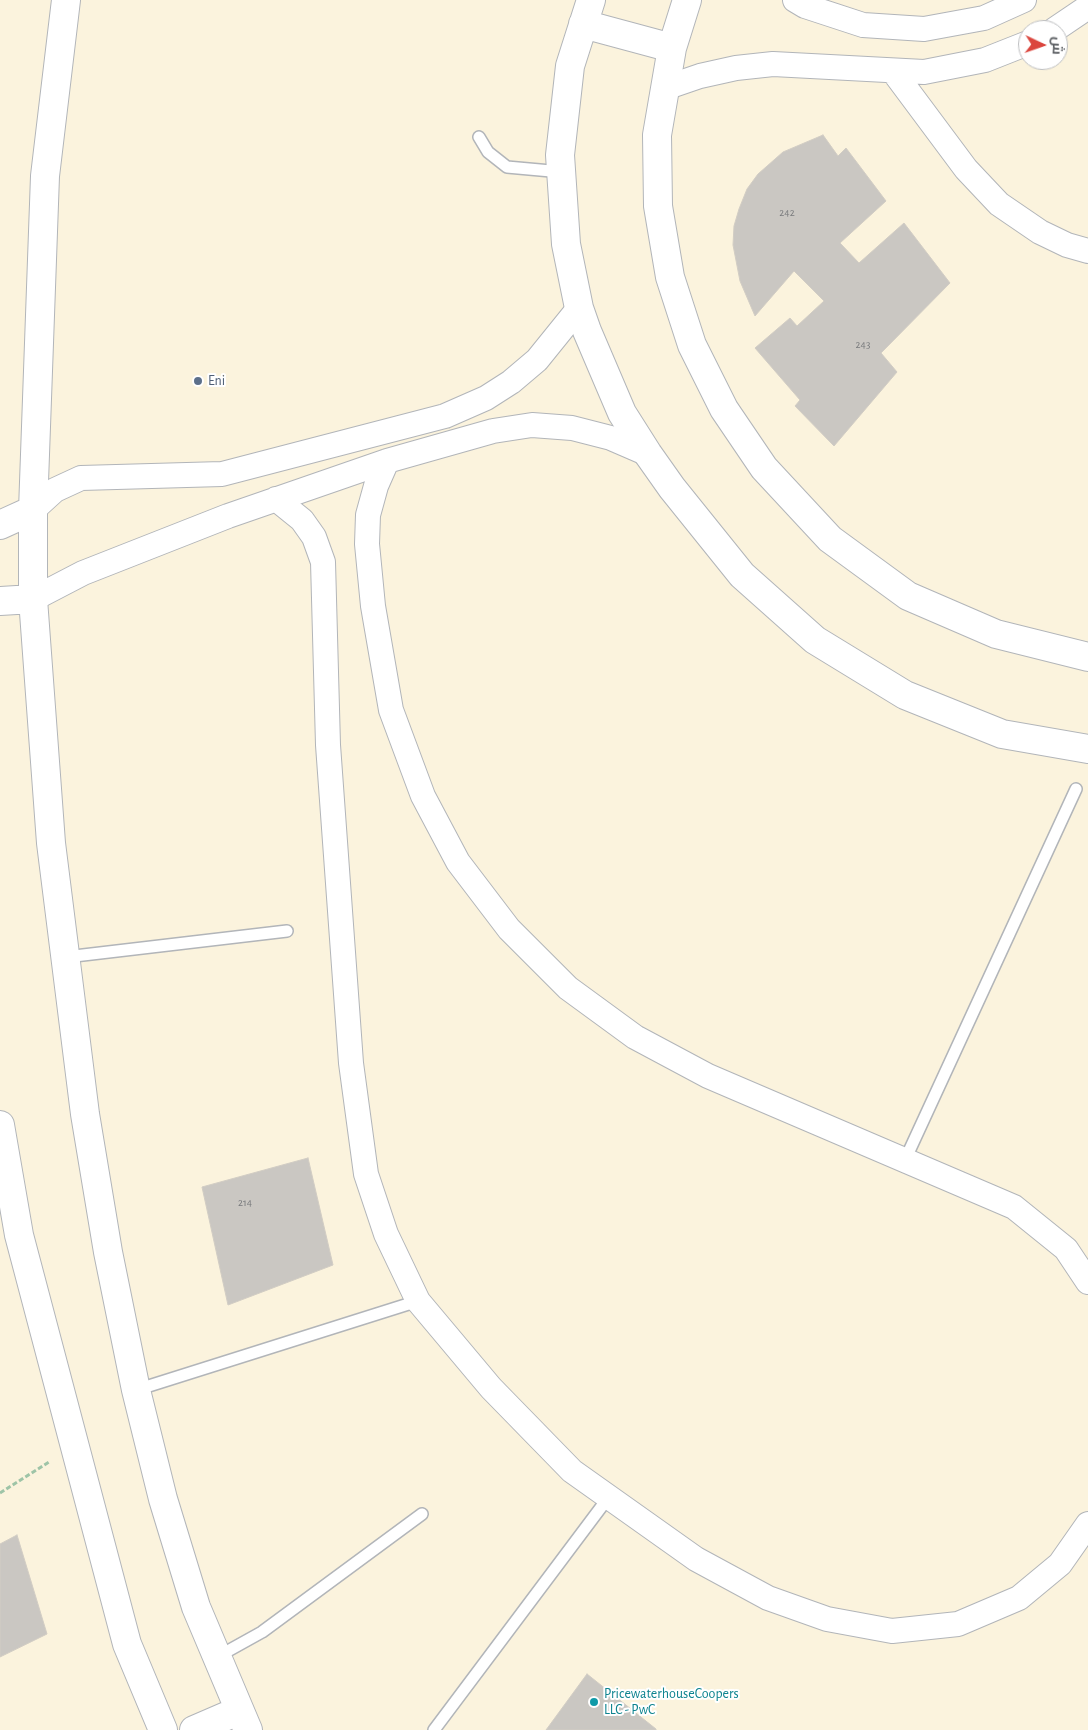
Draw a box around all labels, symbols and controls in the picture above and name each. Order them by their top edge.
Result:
north arrow [1018,20,1068,70]
text: ش [1050,36,1064,55]
house number: 242 [779,206,795,220]
house number: 243 [856,338,870,352]
place label: Eni [208,373,225,389]
marker: Eni [192,375,204,387]
house number: 214 [238,1196,252,1210]
place label: PricewaterhouseCoopers LLC - PwC [604,1686,739,1718]
marker: PricewaterhouseCoopers LLC - PwC [588,1696,600,1708]

